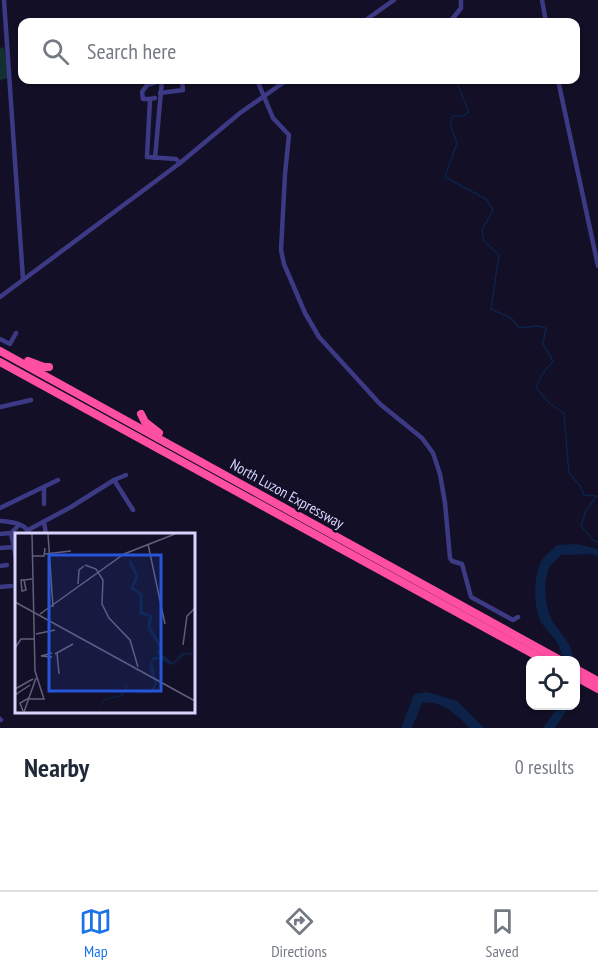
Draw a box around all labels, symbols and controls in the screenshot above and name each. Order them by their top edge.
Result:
search box [18,18,580,84]
icon: search [39,35,72,68]
text: Search here [87,37,176,65]
street label: North Luzon Expressway [227,454,348,533]
inset map [15,533,195,713]
map controls [526,656,580,710]
button: locate [526,656,580,710]
text: Nearby [24,751,89,784]
text: 0 results [515,754,574,780]
tab: Map [79,905,112,961]
tab: Directions [271,905,327,961]
tab: Saved [486,905,519,961]

